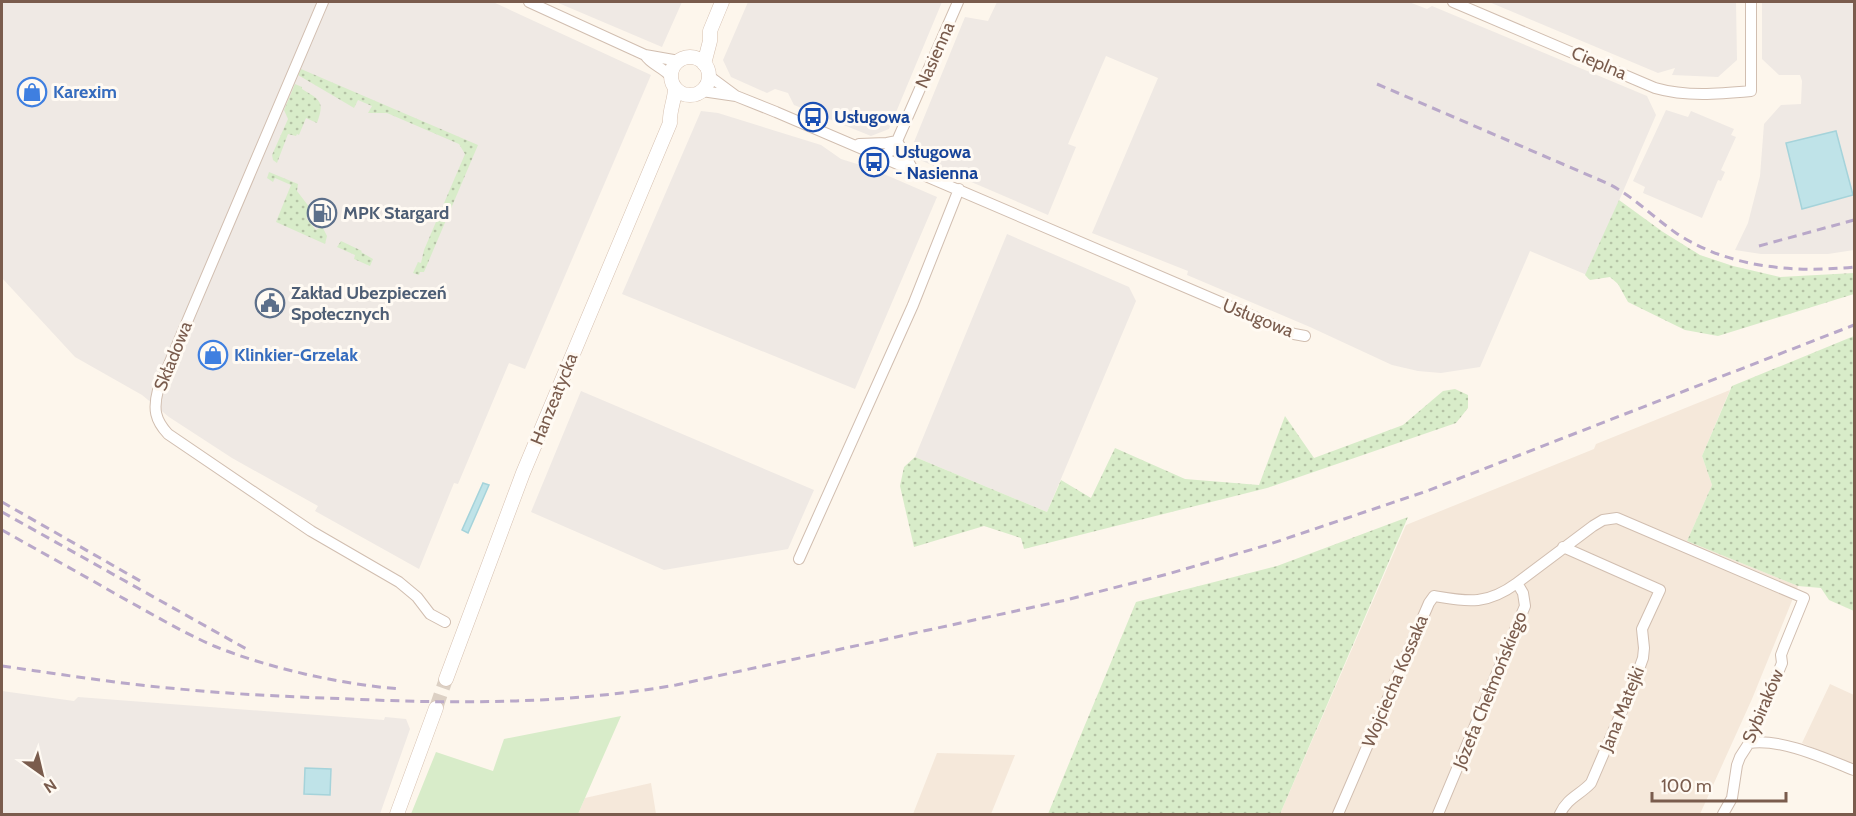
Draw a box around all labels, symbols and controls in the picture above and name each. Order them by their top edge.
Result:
street label: Nasienna [911,18,960,92]
street label: Cieplna [1568,42,1630,85]
shop icon: Karexim [16,76,48,108]
place label: Karexim [53,81,117,103]
bus stop icon: Usługowa [797,101,829,133]
place label: Usługowa [834,106,910,128]
place label: Usługowa - Nasienna [895,141,978,184]
bus stop icon: Usługowa - Nasienna [858,146,890,178]
fuel station icon: MPK Stargard [306,197,338,229]
place label: MPK Stargard [343,202,449,224]
place label: Zakład Ubezpieczeń Społecznych [291,282,447,325]
public building icon: Zakład Ubezpieczeń Społecznych [254,287,286,319]
street label: Usługowa [1219,294,1297,342]
street label: Składowa [149,318,197,394]
shop icon: Klinkier-Grzelak [197,339,229,371]
place label: Klinkier-Grzelak [234,344,358,366]
street label: Hanzeatycka [526,350,582,448]
street label: Józefa Chełmońskiego [1448,608,1532,773]
street label: Wojciecha Kossaka [1357,611,1433,750]
street label: Jana Matejki [1595,663,1649,756]
street label: Sybiraków [1738,666,1788,746]
north arrow [12,744,72,804]
scale bar [1652,765,1786,803]
text: N [40,775,60,797]
text: 100 m [1661,775,1712,797]

